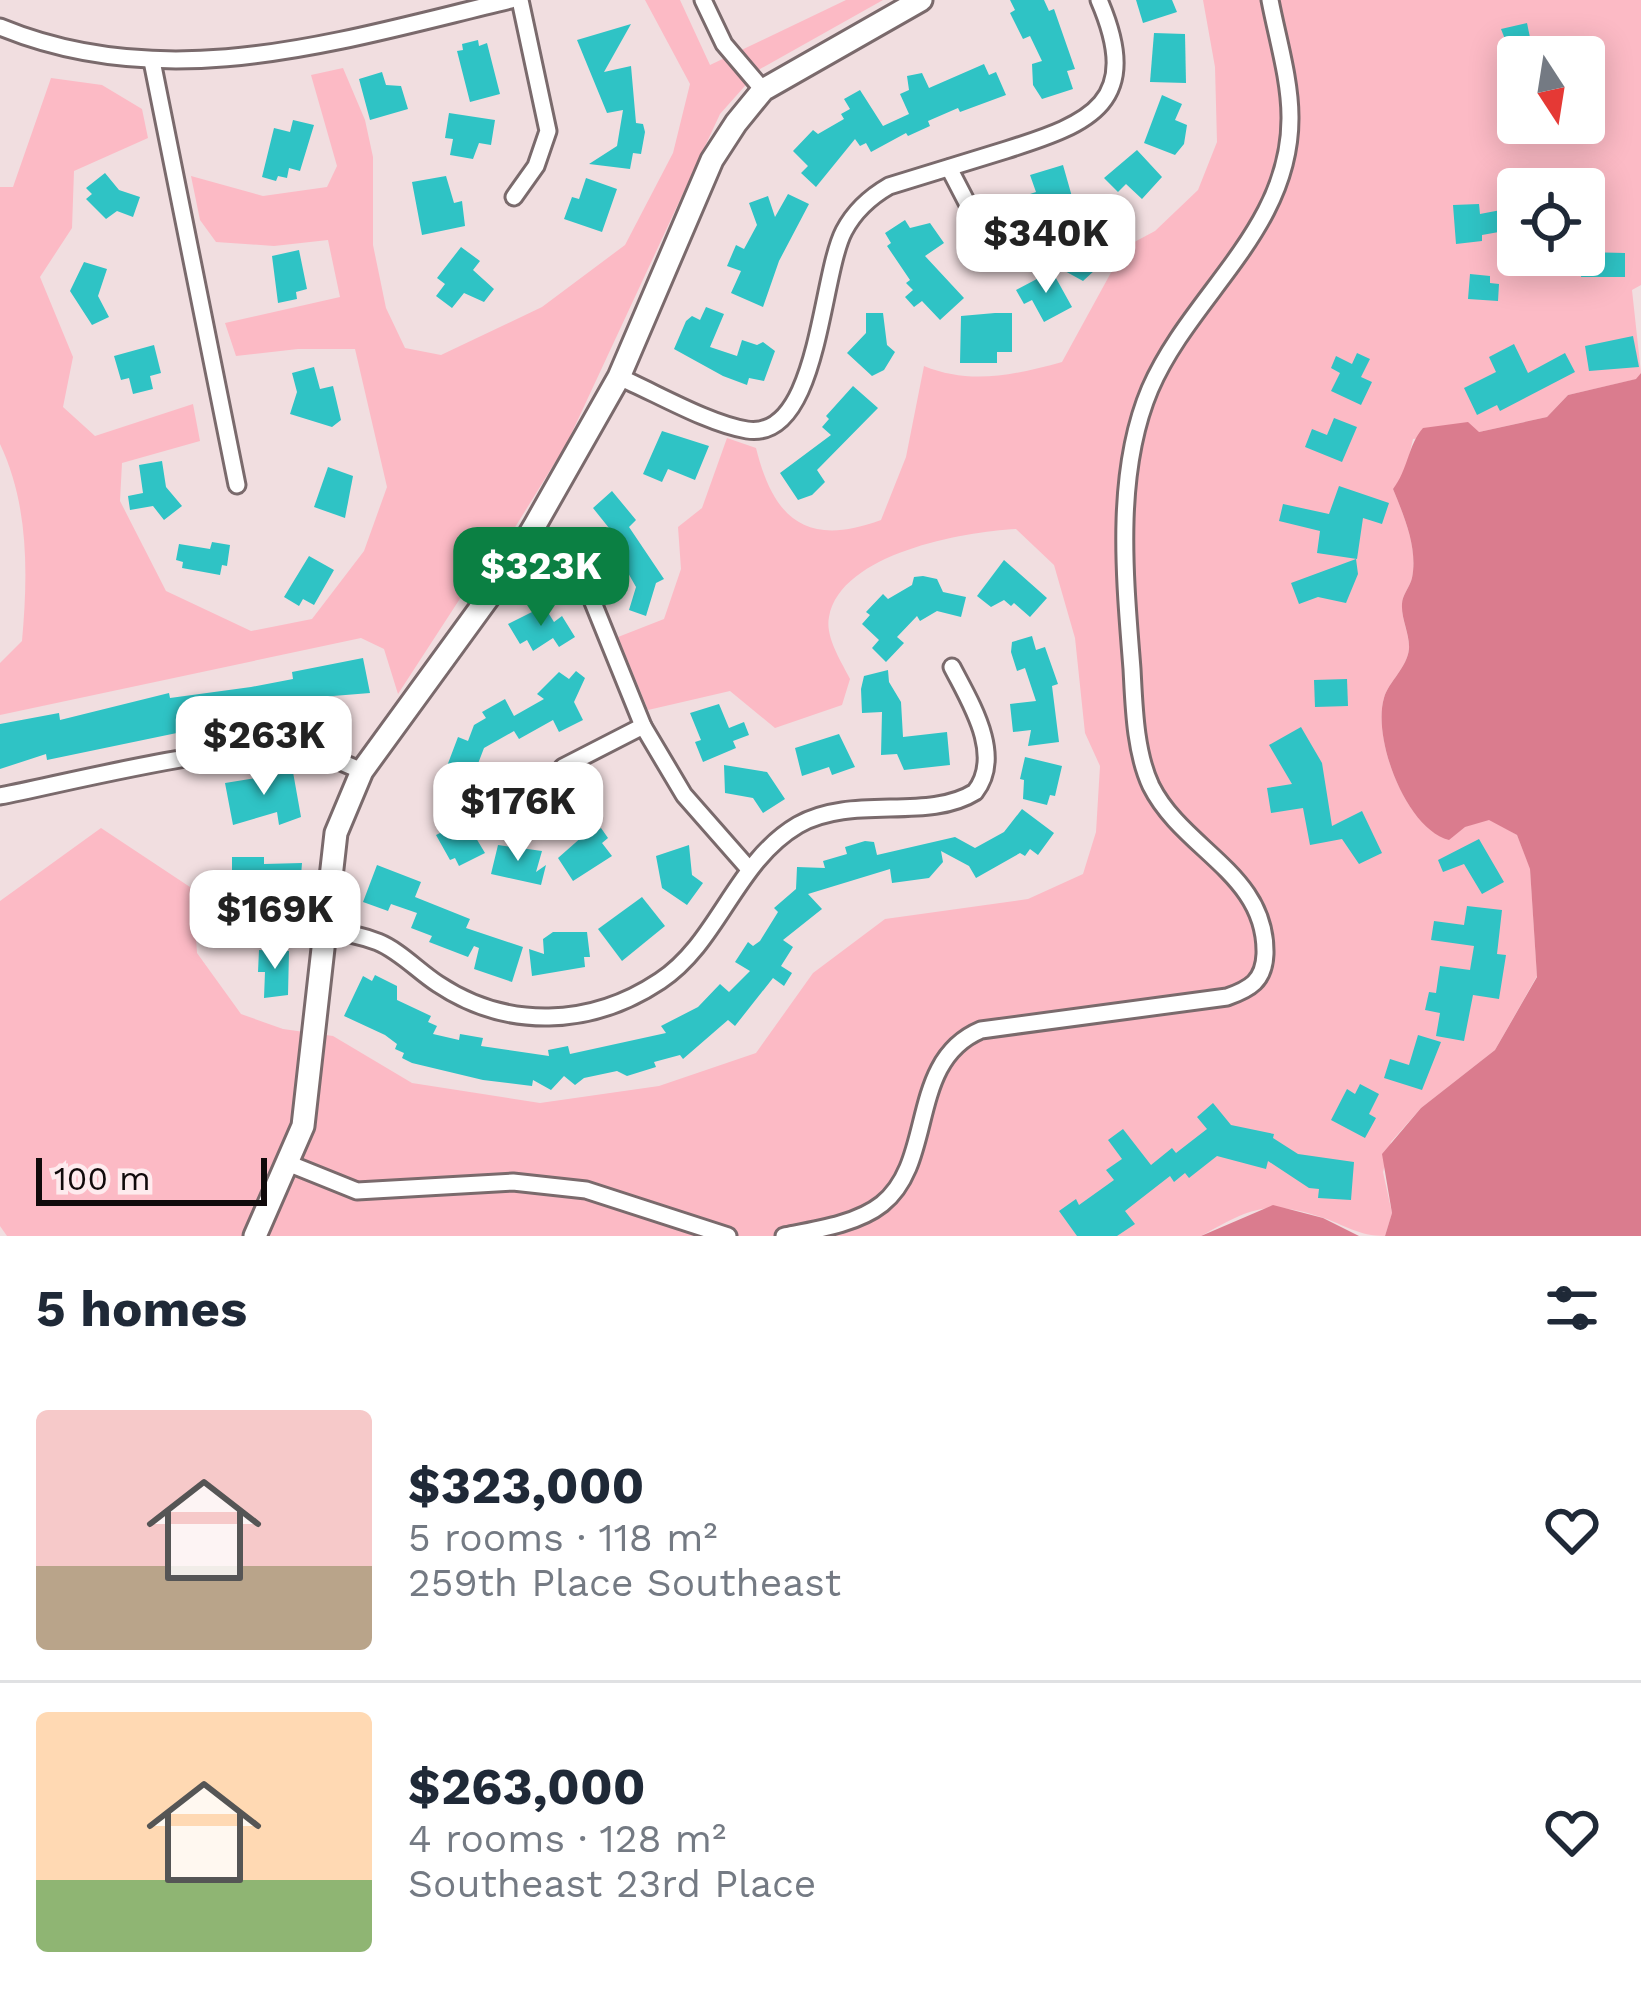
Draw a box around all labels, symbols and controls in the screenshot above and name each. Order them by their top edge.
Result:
north arrow [1497,36,1605,144]
map controls [1497,36,1605,276]
button: locate [1497,168,1605,276]
pin: $340K [962,194,1130,296]
text: $340K [983,210,1109,255]
pin: $323K [457,527,625,629]
text: $323K [480,543,602,588]
pin: $263K [180,696,348,798]
text: $263K [203,712,325,757]
pin: $176K [434,762,602,864]
text: $176K [460,778,576,823]
pin: $169K [191,870,359,972]
text: $169K [217,886,333,931]
scale bar [36,1152,267,1205]
text: 100 m [54,1159,151,1198]
icon: filters [1539,1275,1605,1341]
text: 5 homes [36,1279,247,1338]
text: $323,000 [408,1456,644,1515]
icon: home [132,1458,276,1602]
icon: heart [1539,1497,1605,1563]
text: 5 rooms · 118 m² [408,1515,718,1560]
text: 259th Place Southeast [408,1560,841,1605]
text: $263,000 [408,1757,646,1816]
icon: home [132,1760,276,1904]
icon: heart [1539,1799,1605,1865]
text: 4 rooms · 128 m² [408,1816,726,1861]
text: Southeast 23rd Place [408,1861,816,1906]

